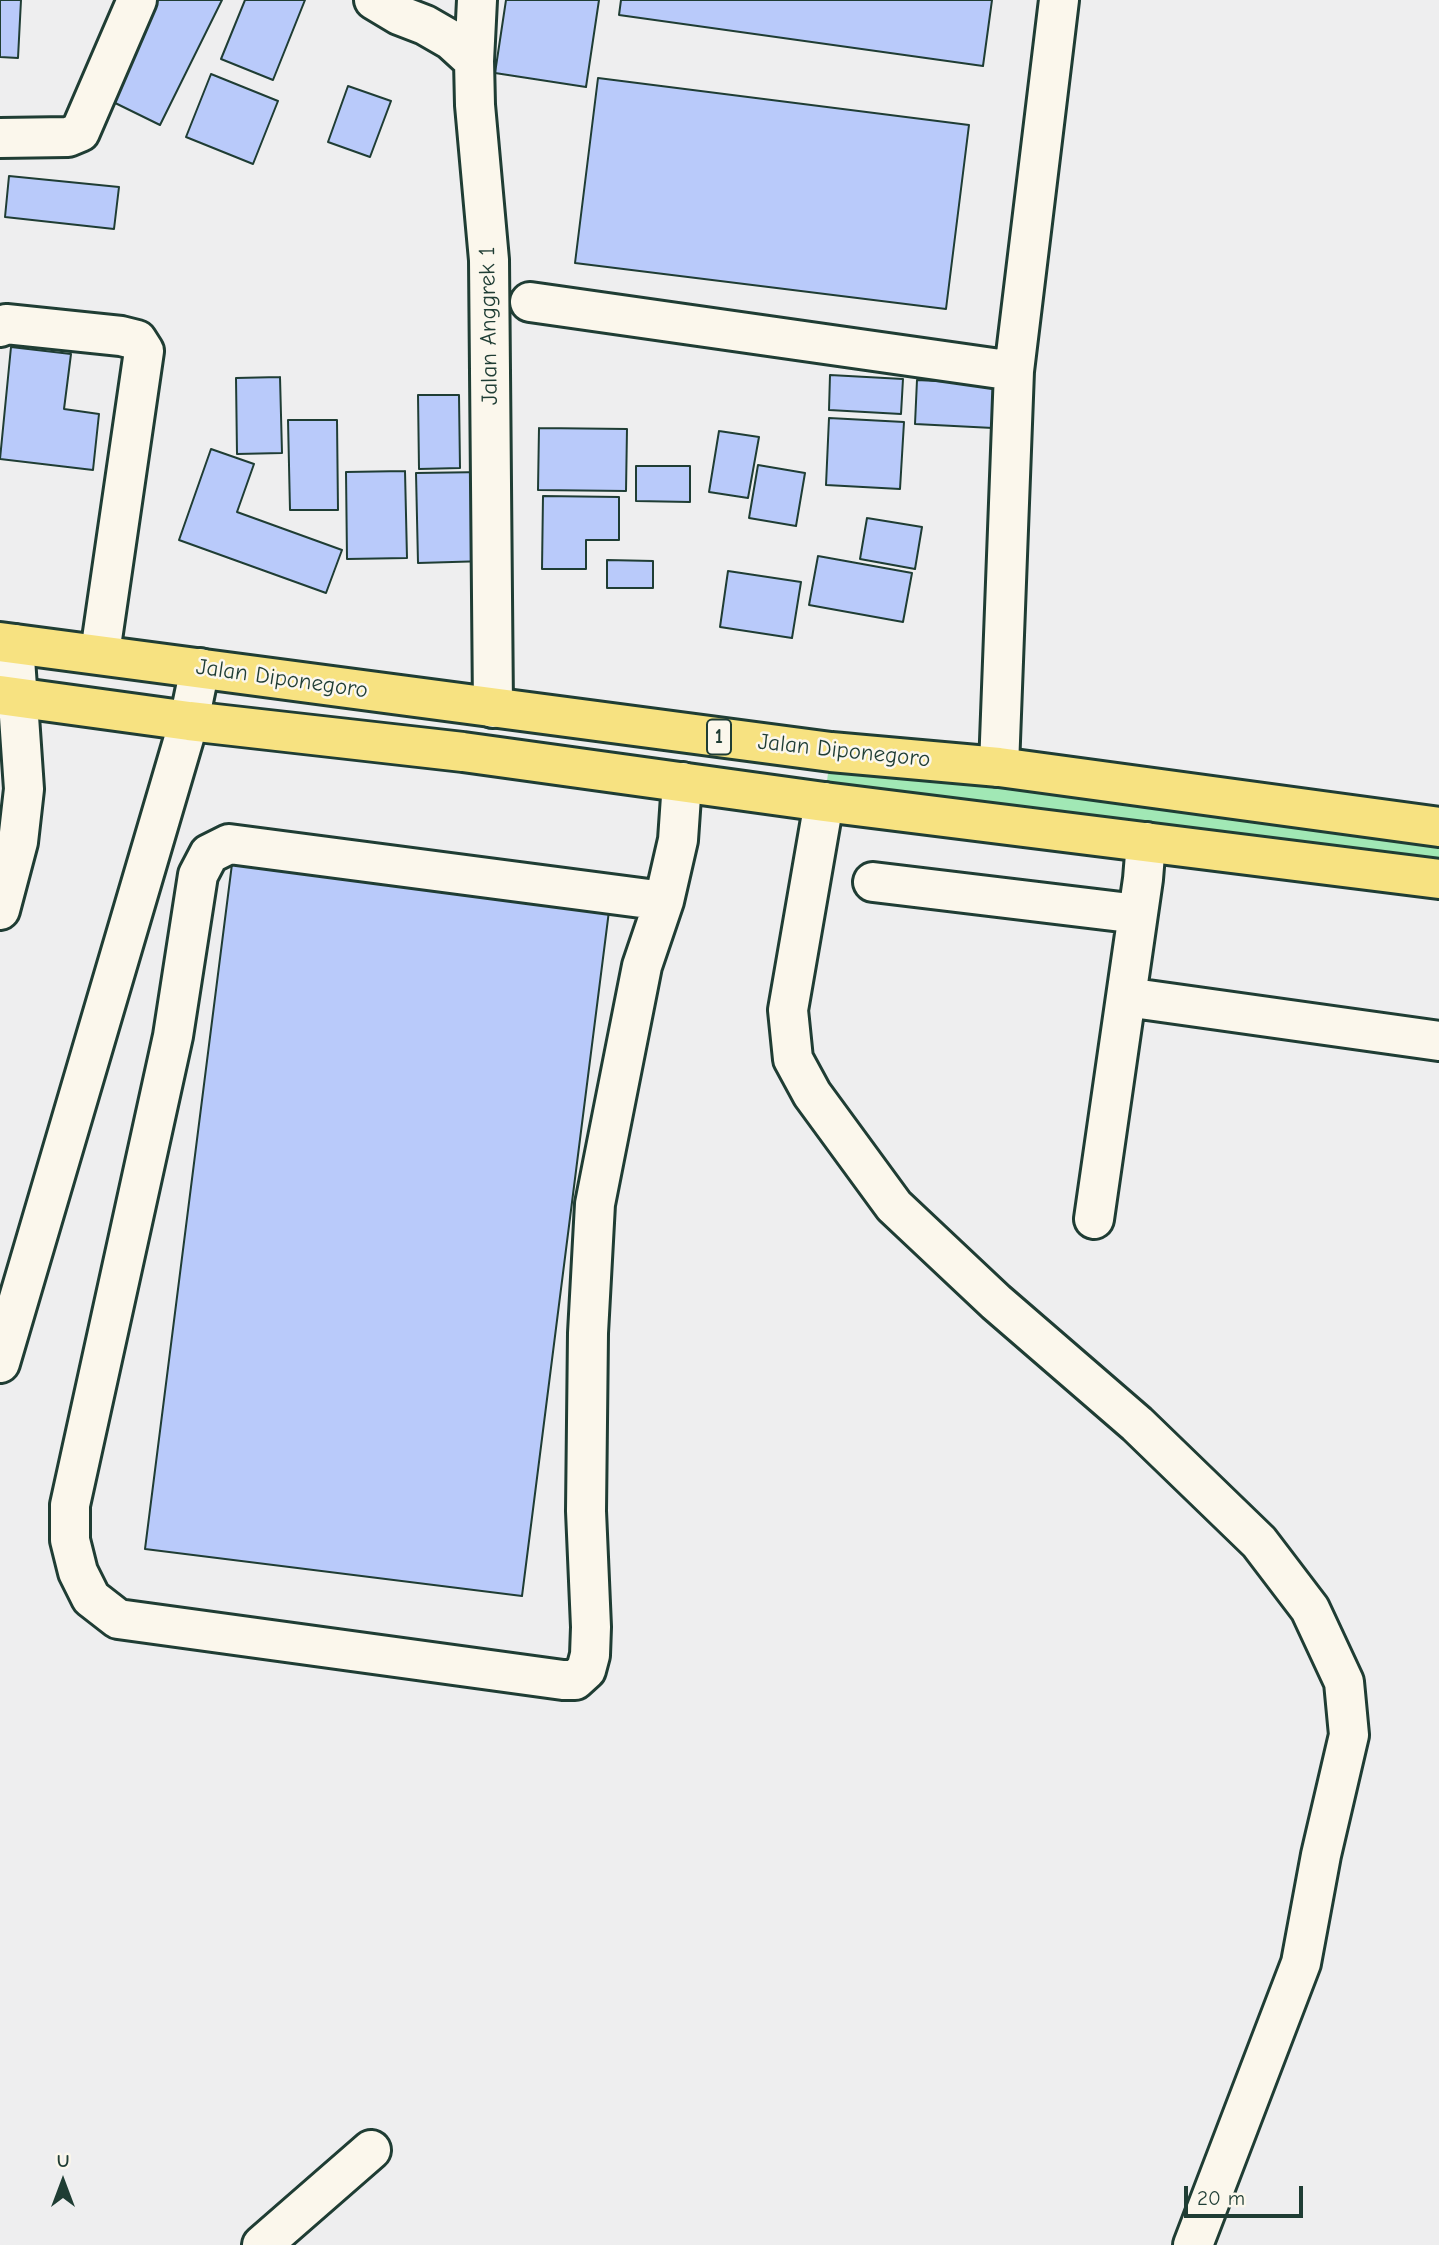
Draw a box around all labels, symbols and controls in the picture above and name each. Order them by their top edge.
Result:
street label: Jalan Anggrek 1 [474,247,504,405]
street label: Jalan Diponegoro [194,653,370,705]
road number: 1 [707,720,731,754]
street label: Jalan Diponegoro [756,728,932,774]
north arrow [28,2147,98,2217]
text: U [57,2150,69,2172]
scale bar [1187,2172,1306,2216]
text: 20 m [1197,2186,1245,2210]

